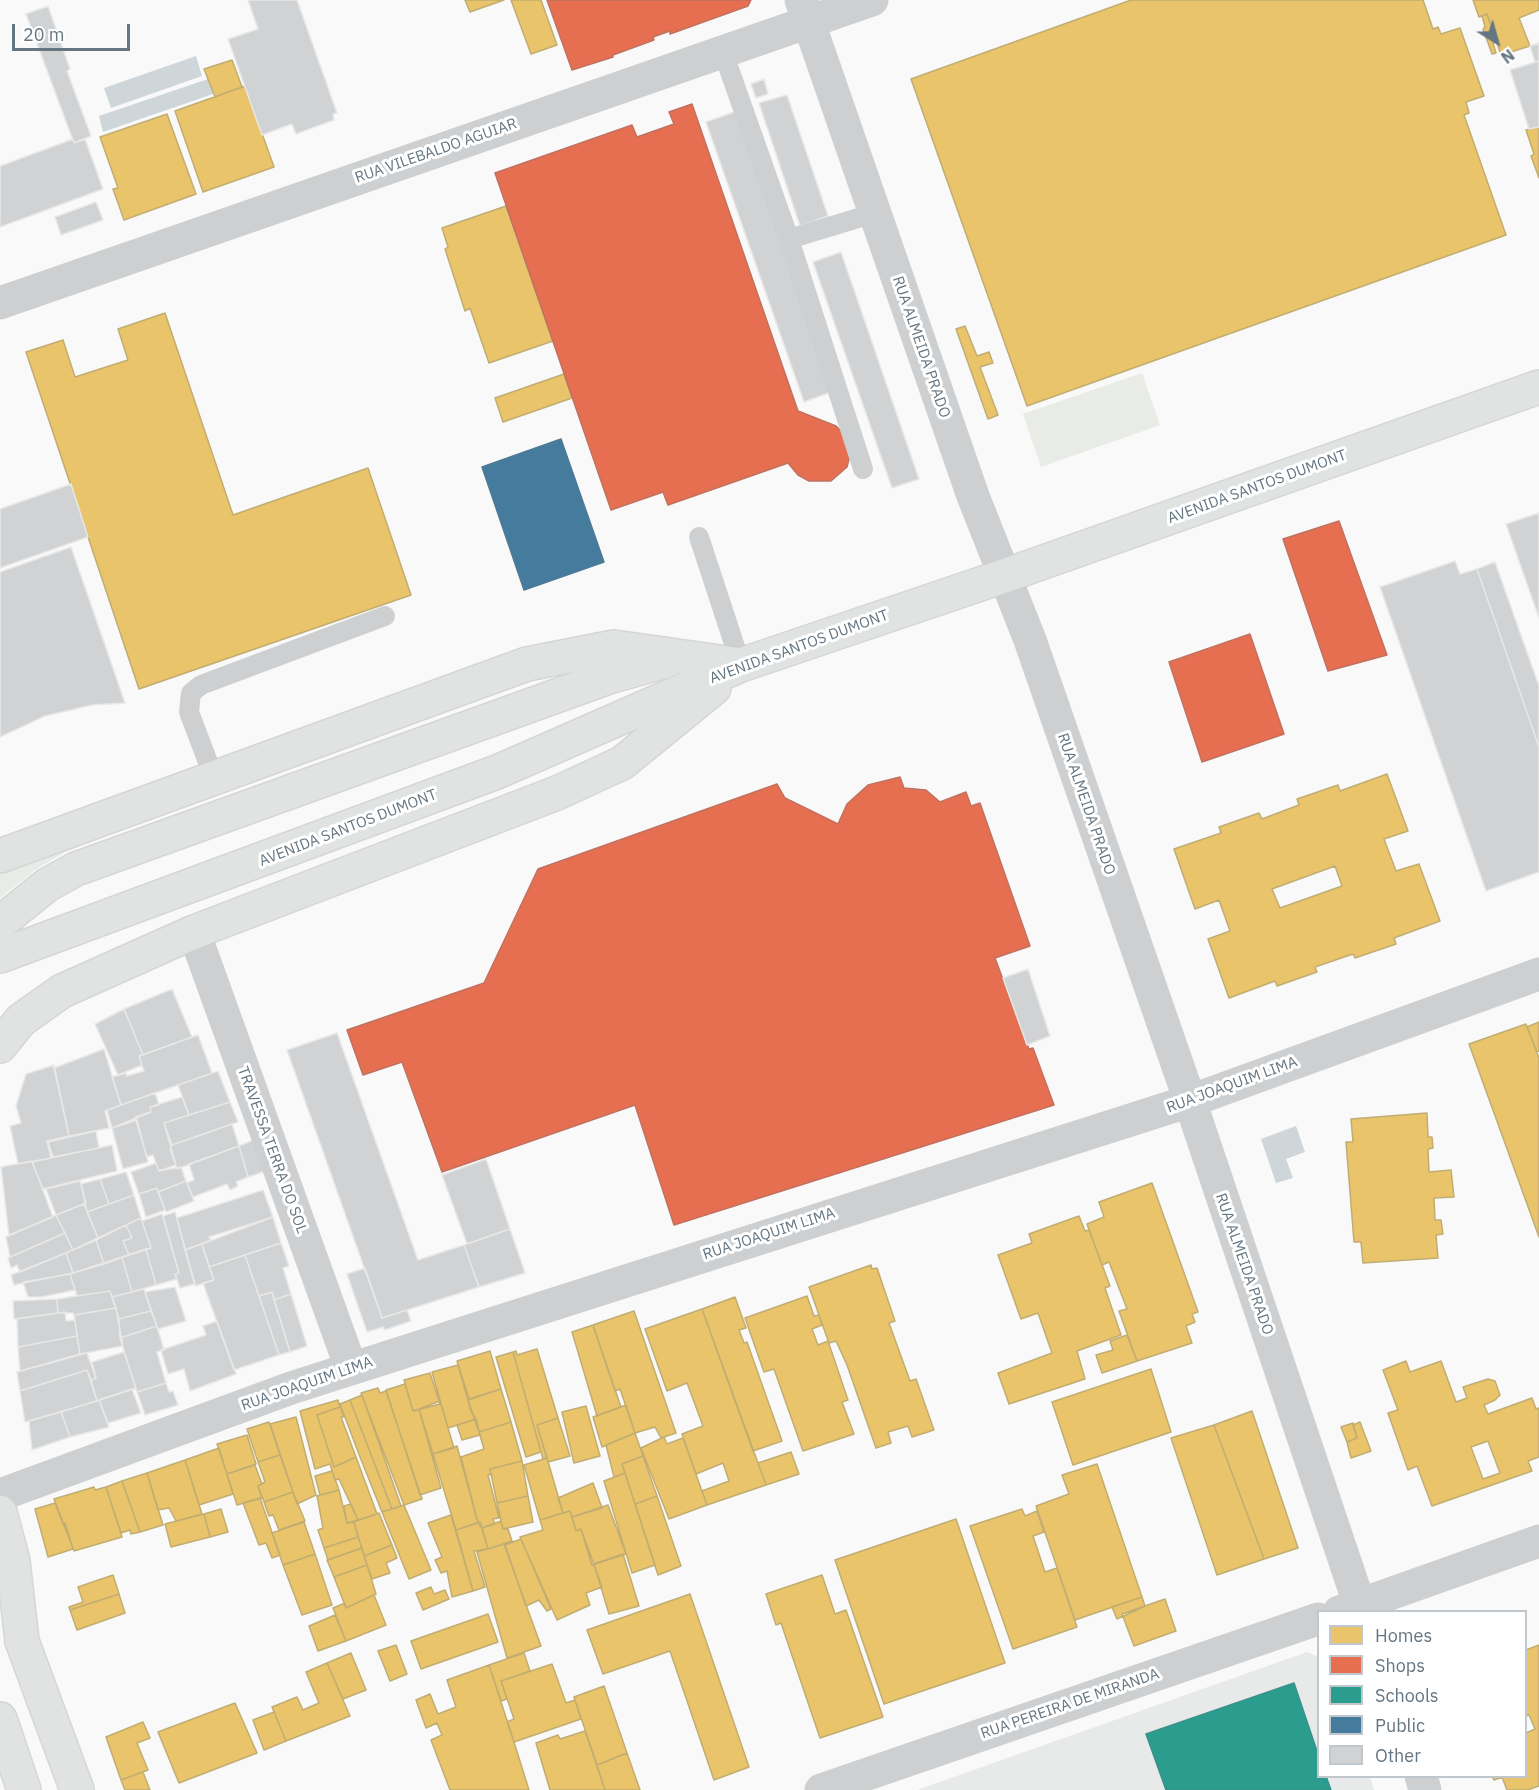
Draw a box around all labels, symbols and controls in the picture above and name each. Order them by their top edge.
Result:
scale bar [15,12,134,50]
north arrow [1467,12,1527,72]
text: 20 m [23,23,65,46]
text: N [1497,45,1518,68]
street label: RUA VILEBALDO AGUIAR [353,115,519,187]
street label: RUA ALMEIDA PRADO [888,274,954,420]
street label: AVENIDA SANTOS DUMONT [1165,446,1349,528]
street label: AVENIDA SANTOS DUMONT [707,606,891,688]
street label: RUA ALMEIDA PRADO [1053,731,1119,877]
street label: AVENIDA SANTOS DUMONT [257,786,439,870]
street label: RUA JOAQUIM LIMA [1164,1053,1300,1117]
street label: TRAVESSA TERRA DO SOL [233,1064,311,1236]
street label: RUA ALMEIDA PRADO [1211,1191,1277,1337]
street label: RUA JOAQUIM LIMA [701,1204,837,1264]
street label: RUA JOAQUIM LIMA [239,1353,375,1415]
legend [1317,1610,1527,1778]
text: Homes [1375,1624,1432,1647]
text: Shops [1375,1654,1425,1677]
street label: RUA PEREIRA DE MIRANDA [979,1665,1161,1743]
text: Schools [1375,1684,1439,1707]
text: Public [1375,1714,1425,1737]
text: Other [1375,1744,1421,1767]

